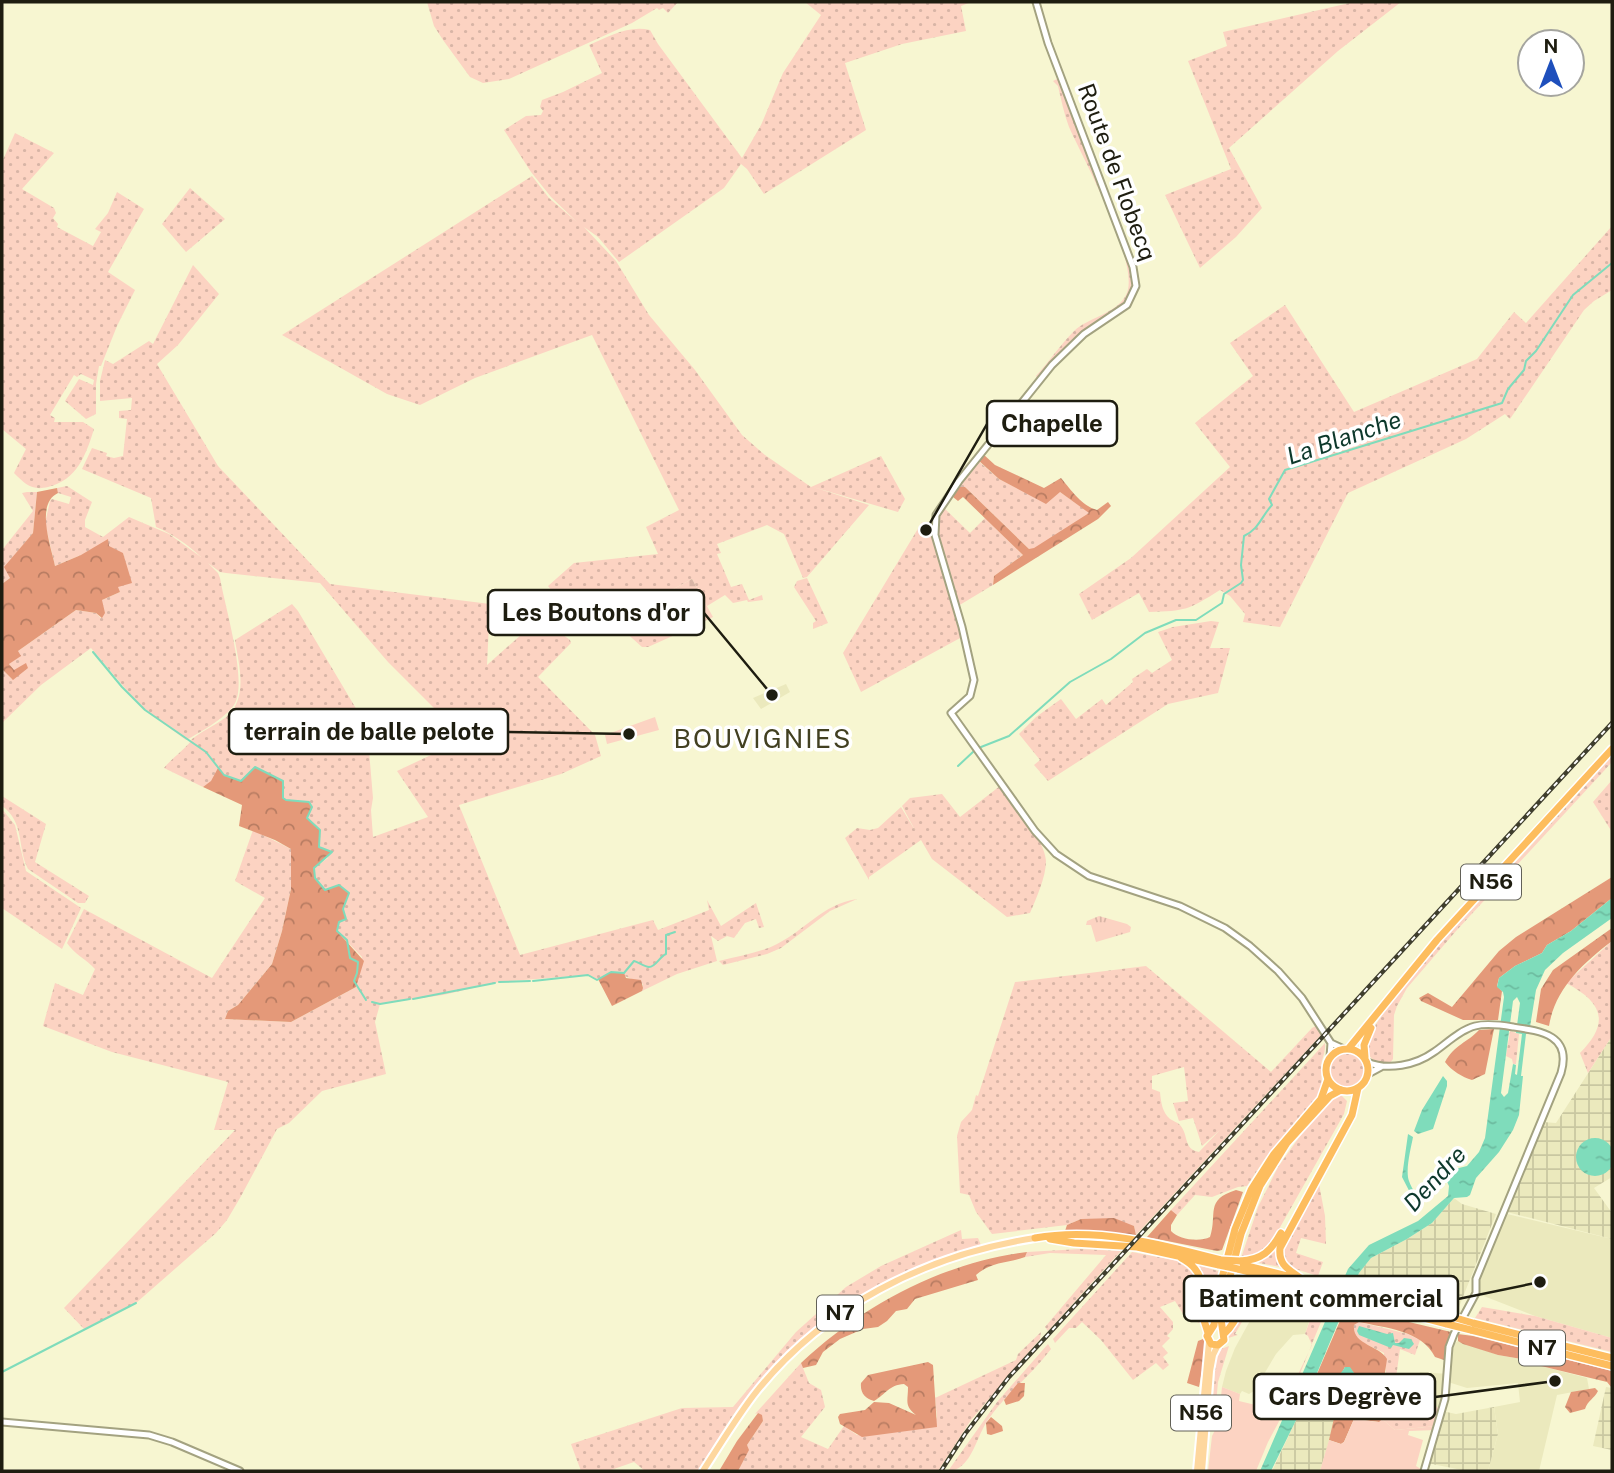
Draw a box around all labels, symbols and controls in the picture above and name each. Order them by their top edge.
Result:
north arrow [1516,28,1586,98]
text: N [1544,35,1558,57]
street label: Route de Flobecq [1073,80,1162,264]
callout: Chapelle [987,401,1117,446]
water label: La Blanche [1283,404,1405,470]
text: Chapelle [1001,409,1103,437]
callout: Les Boutons d'or [488,590,704,635]
text: Les Boutons d'or [502,598,690,626]
callout: terrain de balle pelote [229,709,508,754]
text: terrain de balle pelote [244,717,494,745]
district label: BOUVIGNIES [674,723,852,754]
road number: N56 [1461,864,1521,900]
water label: Dendre [1397,1140,1471,1217]
callout: Batiment commercial [1184,1276,1458,1321]
text: Batiment commercial [1199,1284,1444,1312]
road number: N7 [817,1296,863,1330]
road number: N7 [1519,1330,1565,1366]
callout: Cars Degrève [1254,1374,1435,1419]
text: Cars Degrève [1268,1382,1422,1410]
road number: N56 [1171,1396,1231,1430]

